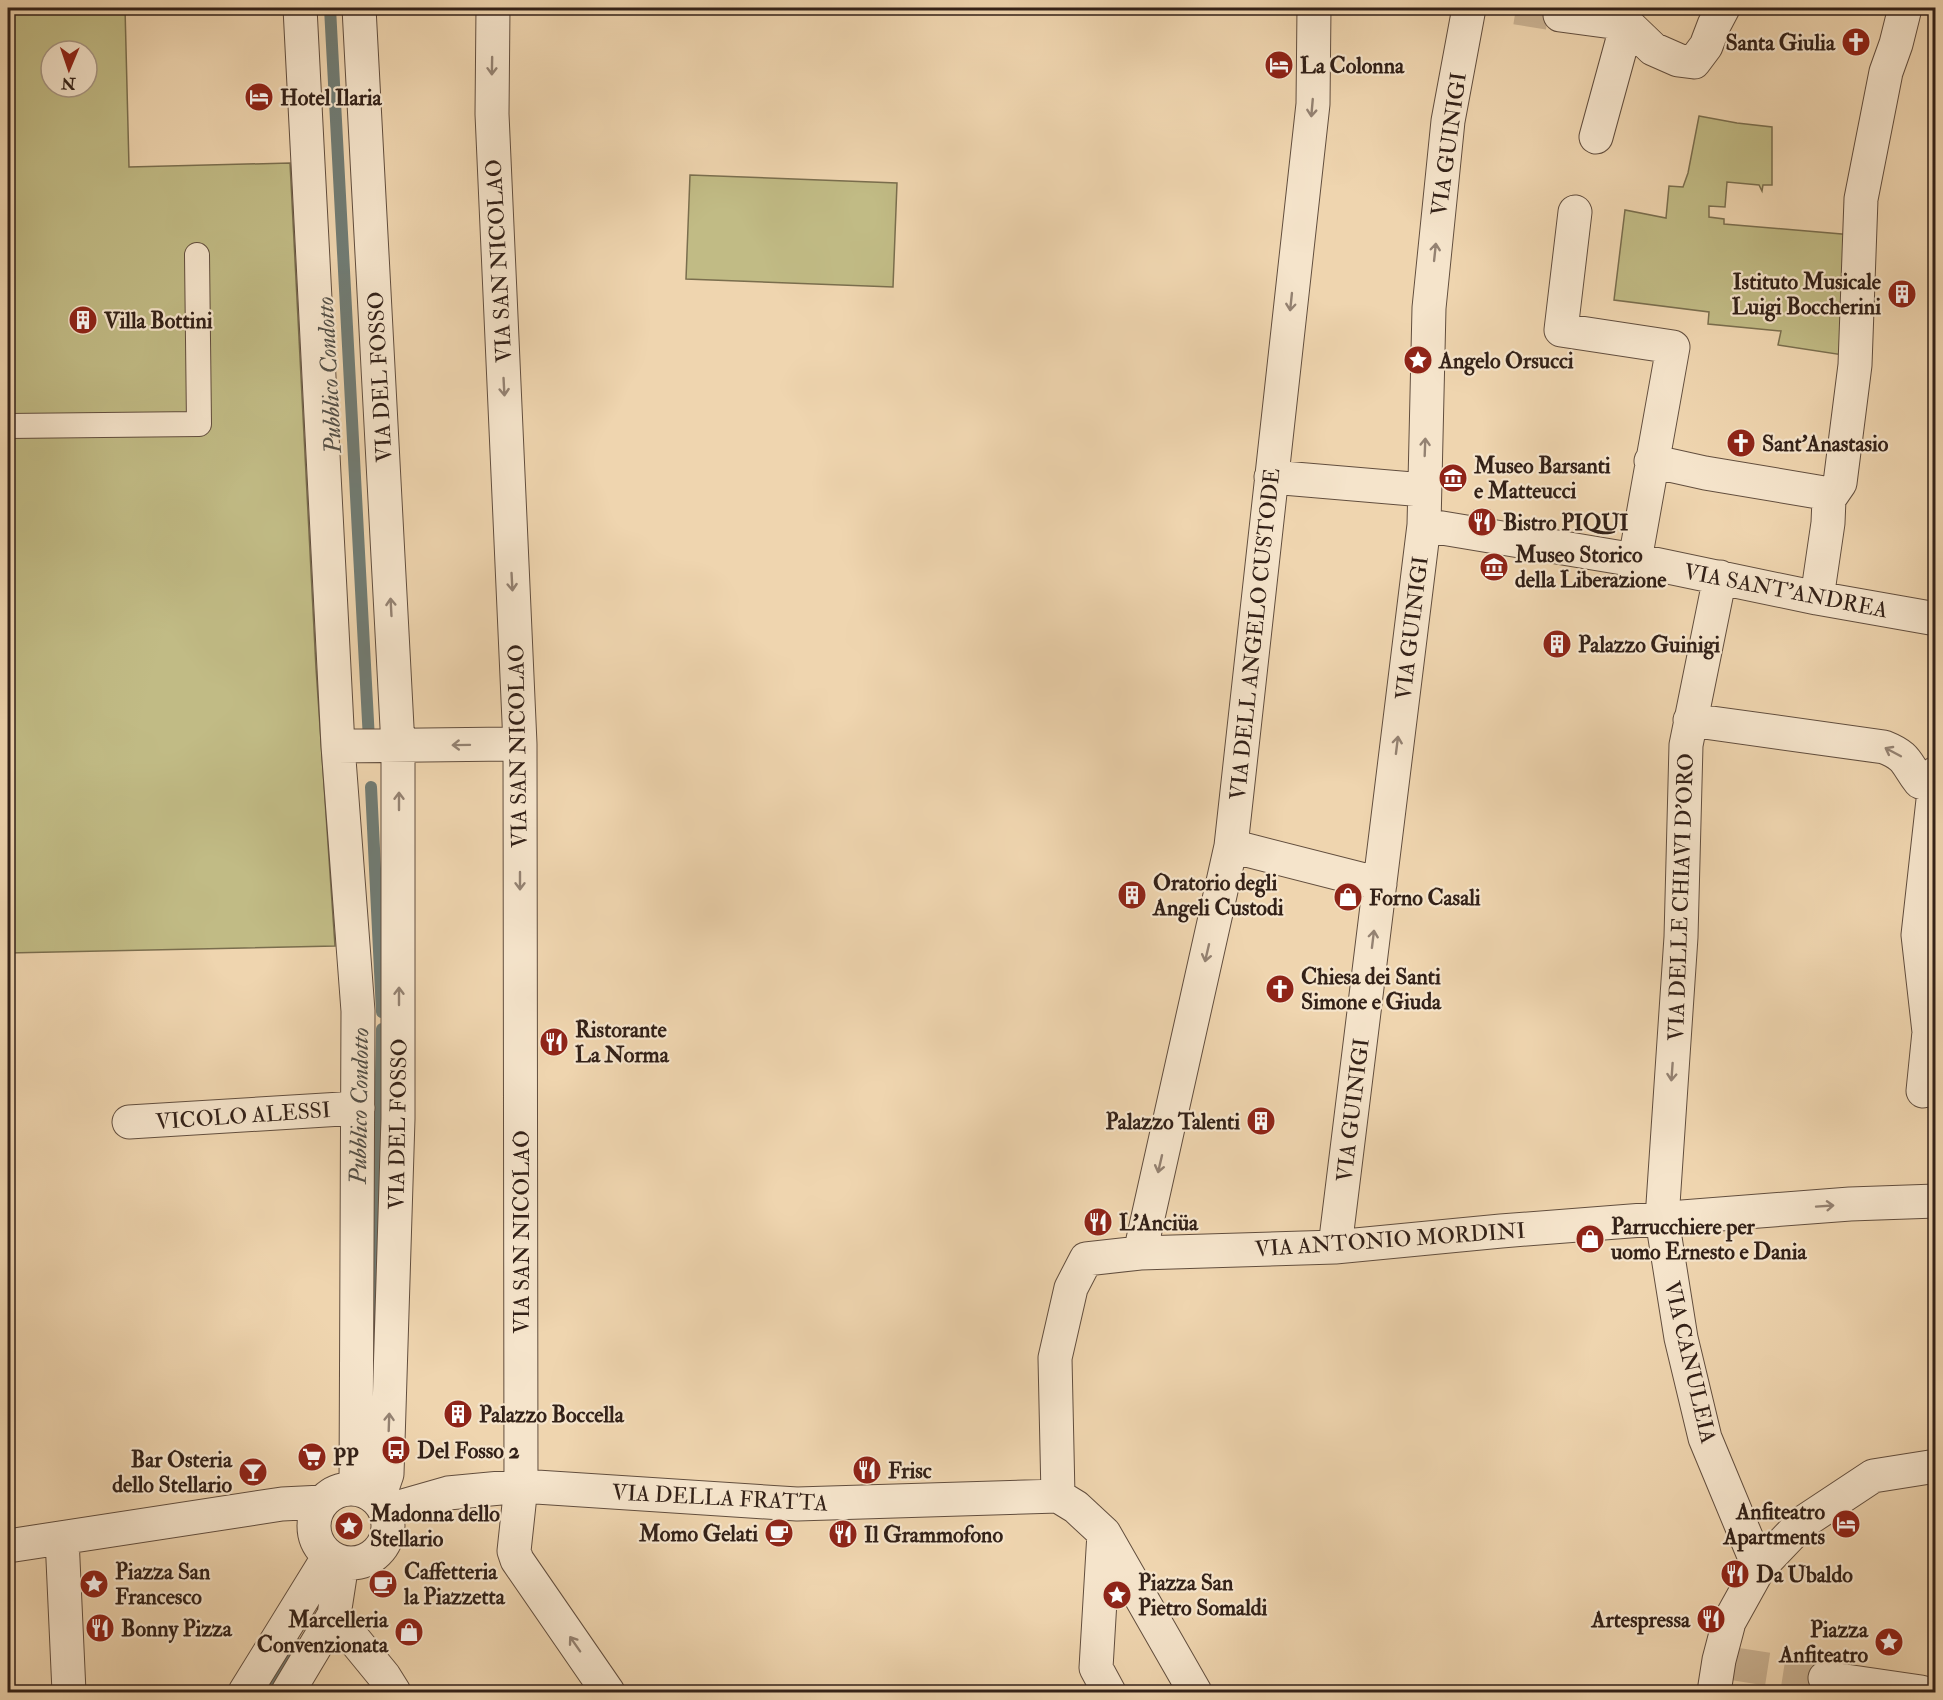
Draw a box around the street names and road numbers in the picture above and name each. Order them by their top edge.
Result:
street label: VIA GUINIGI [1425,70,1473,218]
street label: VIA SAN NICOLAO [480,159,518,363]
street label: VIA DEL FOSSO [362,291,398,463]
street label: VIA DELL ANGELO CUSTODE [1224,467,1286,801]
street label: VIA GUINIGI [1389,555,1435,702]
street label: VIA SANT'ANDREA [1682,557,1890,624]
street label: VIA SAN NICOLAO [502,644,534,848]
street label: VIA DELLE CHIAVI D'ORO [1662,753,1700,1041]
street label: VIA GUINIGI [1330,1037,1376,1184]
street label: VIA DEL FOSSO [383,1038,413,1210]
street label: VICOLO ALESSI [154,1096,332,1136]
street label: VIA SAN NICOLAO [508,1130,536,1334]
street label: VIA ANTONIO MORDINI [1254,1217,1526,1263]
street label: VIA CANULEIA [1658,1278,1722,1446]
street label: VIA DELLA FRATTA [611,1478,829,1518]

